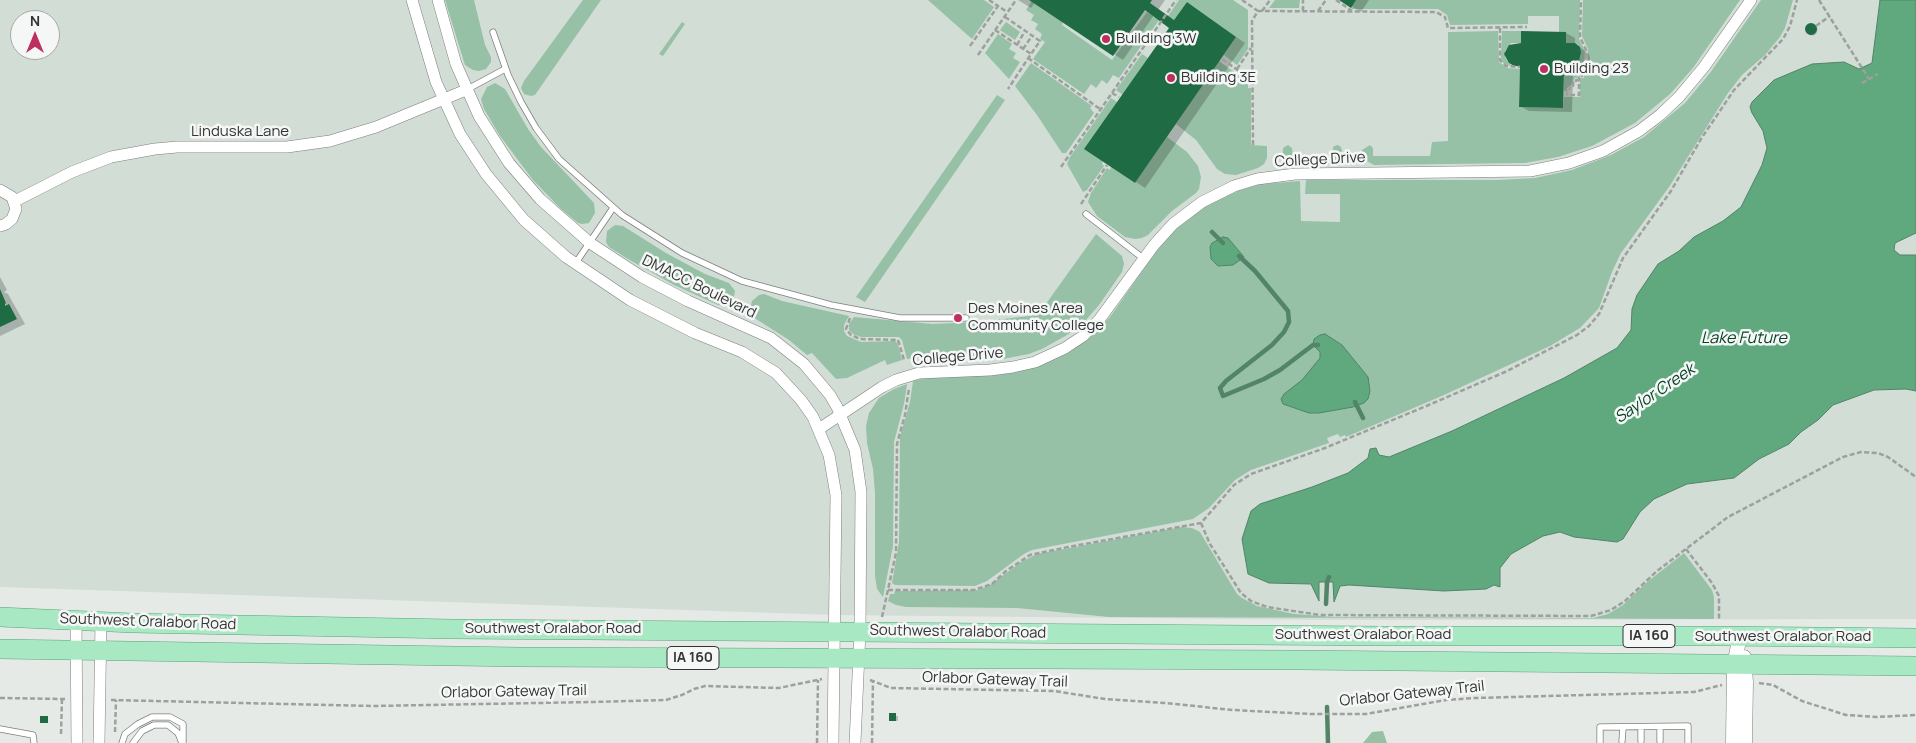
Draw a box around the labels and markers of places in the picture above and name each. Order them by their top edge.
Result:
place label: Building 3W [1116,30,1197,48]
marker: Building 3W [1100,33,1112,45]
place label: Building 23 [1554,60,1629,78]
marker: Building 23 [1538,63,1550,75]
place label: Building 3E [1181,69,1256,87]
marker: Building 3E [1165,72,1177,84]
place label: Des Moines Area Community College [968,300,1104,335]
marker: Des Moines Area Community College [952,312,964,324]

